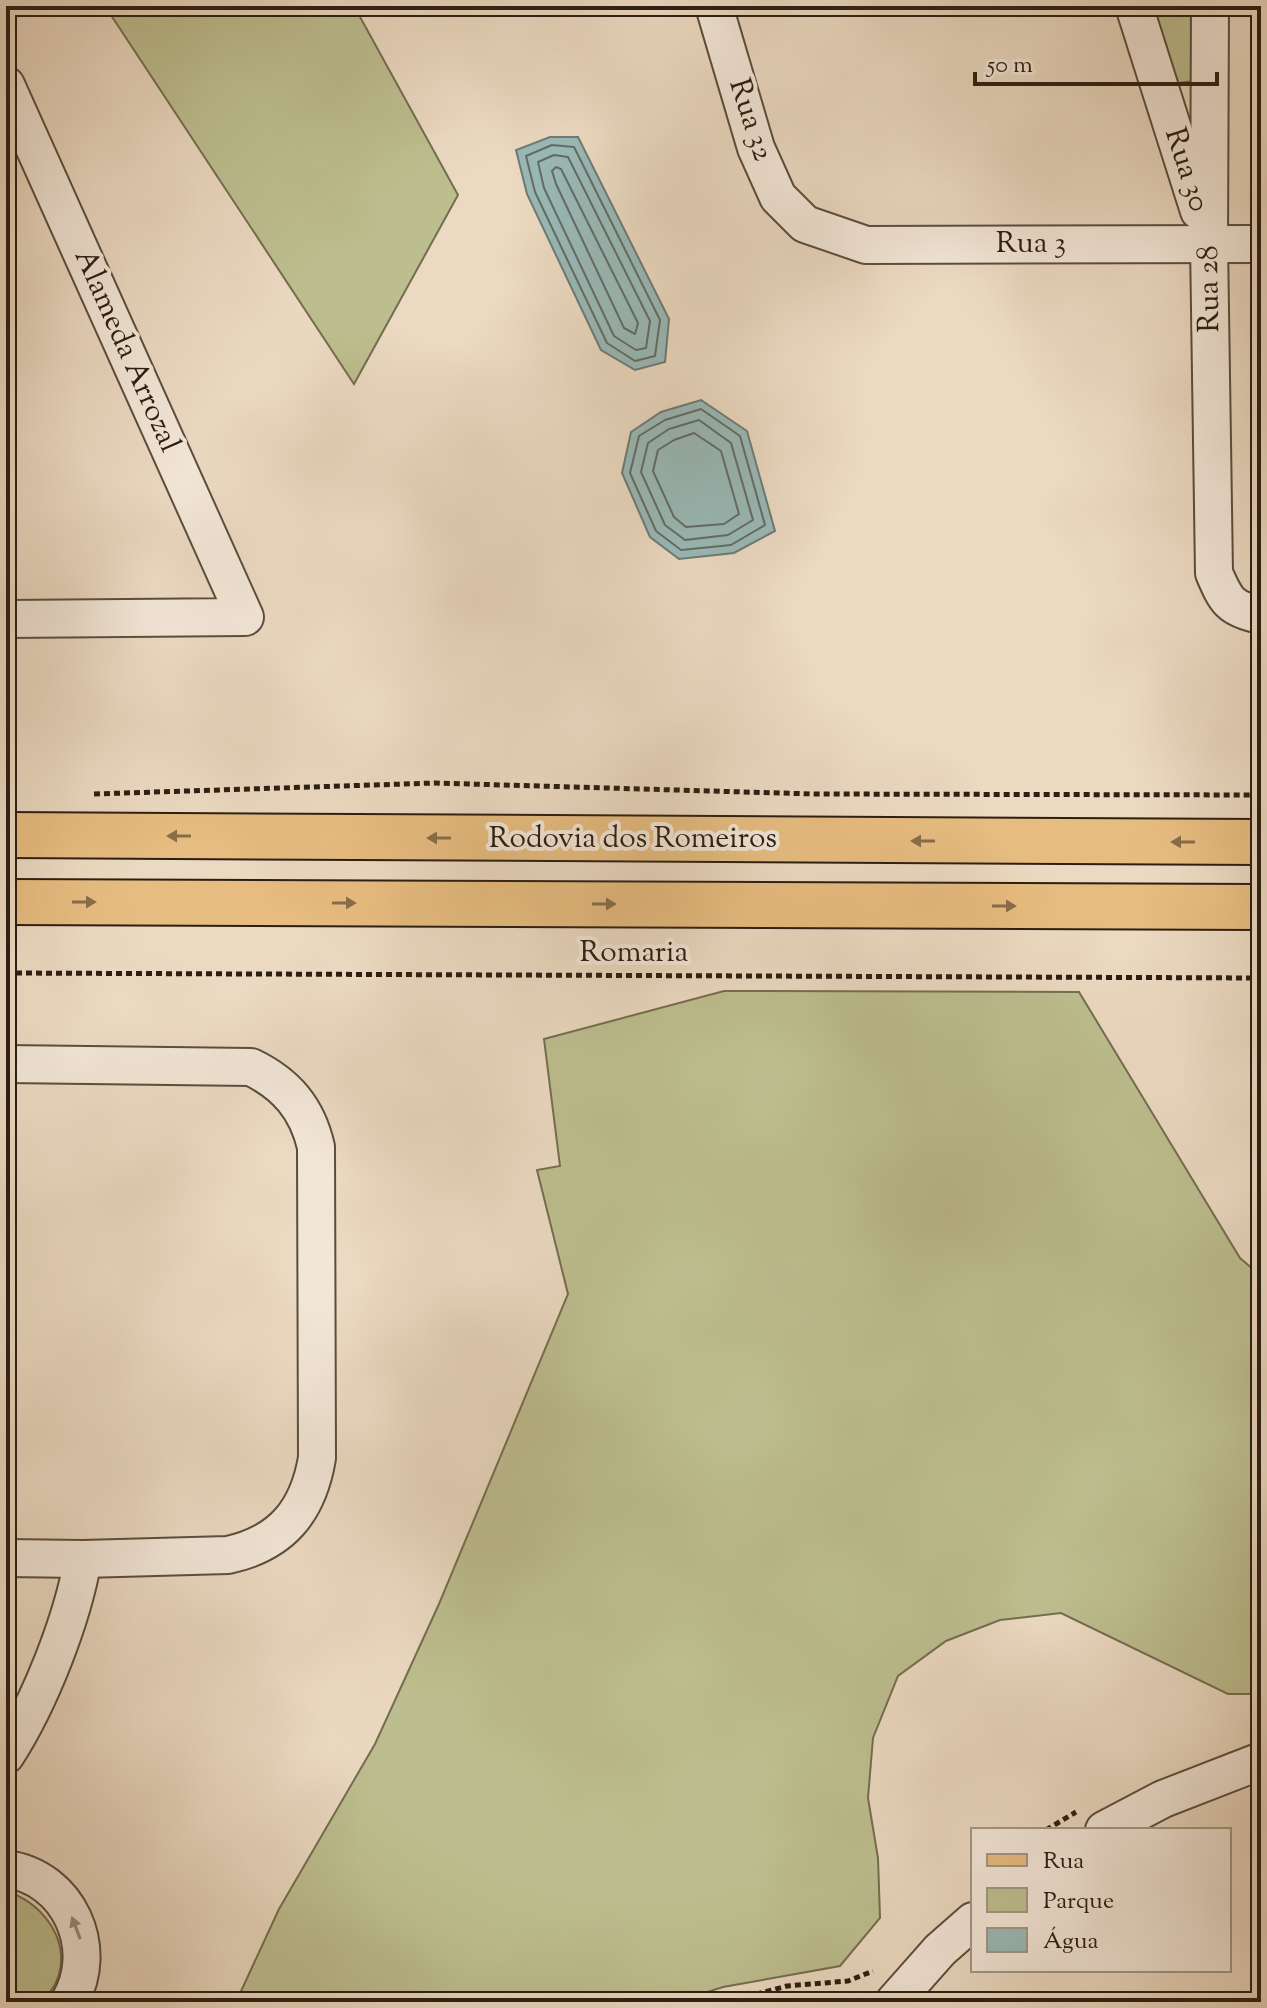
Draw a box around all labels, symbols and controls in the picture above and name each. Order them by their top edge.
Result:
scale bar [975,36,1217,86]
text: 50 m [985,49,1033,83]
street label: Rua 32 [717,73,783,167]
street label: Rua 30 [1152,123,1220,217]
street label: Rua 3 [996,223,1066,266]
street label: Alameda Arrozal [62,242,190,460]
street label: Rua 28 [1188,245,1232,333]
street label: Rodovia dos Romeiros [489,818,777,861]
one-way arrow [166,830,191,842]
one-way arrow [426,832,451,844]
one-way arrow [910,835,935,847]
one-way arrow [1170,836,1195,848]
one-way arrow [72,896,97,908]
one-way arrow [332,897,357,909]
one-way arrow [592,898,617,910]
one-way arrow [992,900,1017,912]
street label: Romaria [580,932,689,975]
legend [971,1828,1231,1972]
text: Rua [1043,1845,1084,1879]
text: Parque [1043,1885,1114,1919]
one-way arrow [69,1916,82,1940]
text: Água [1043,1925,1099,1959]

